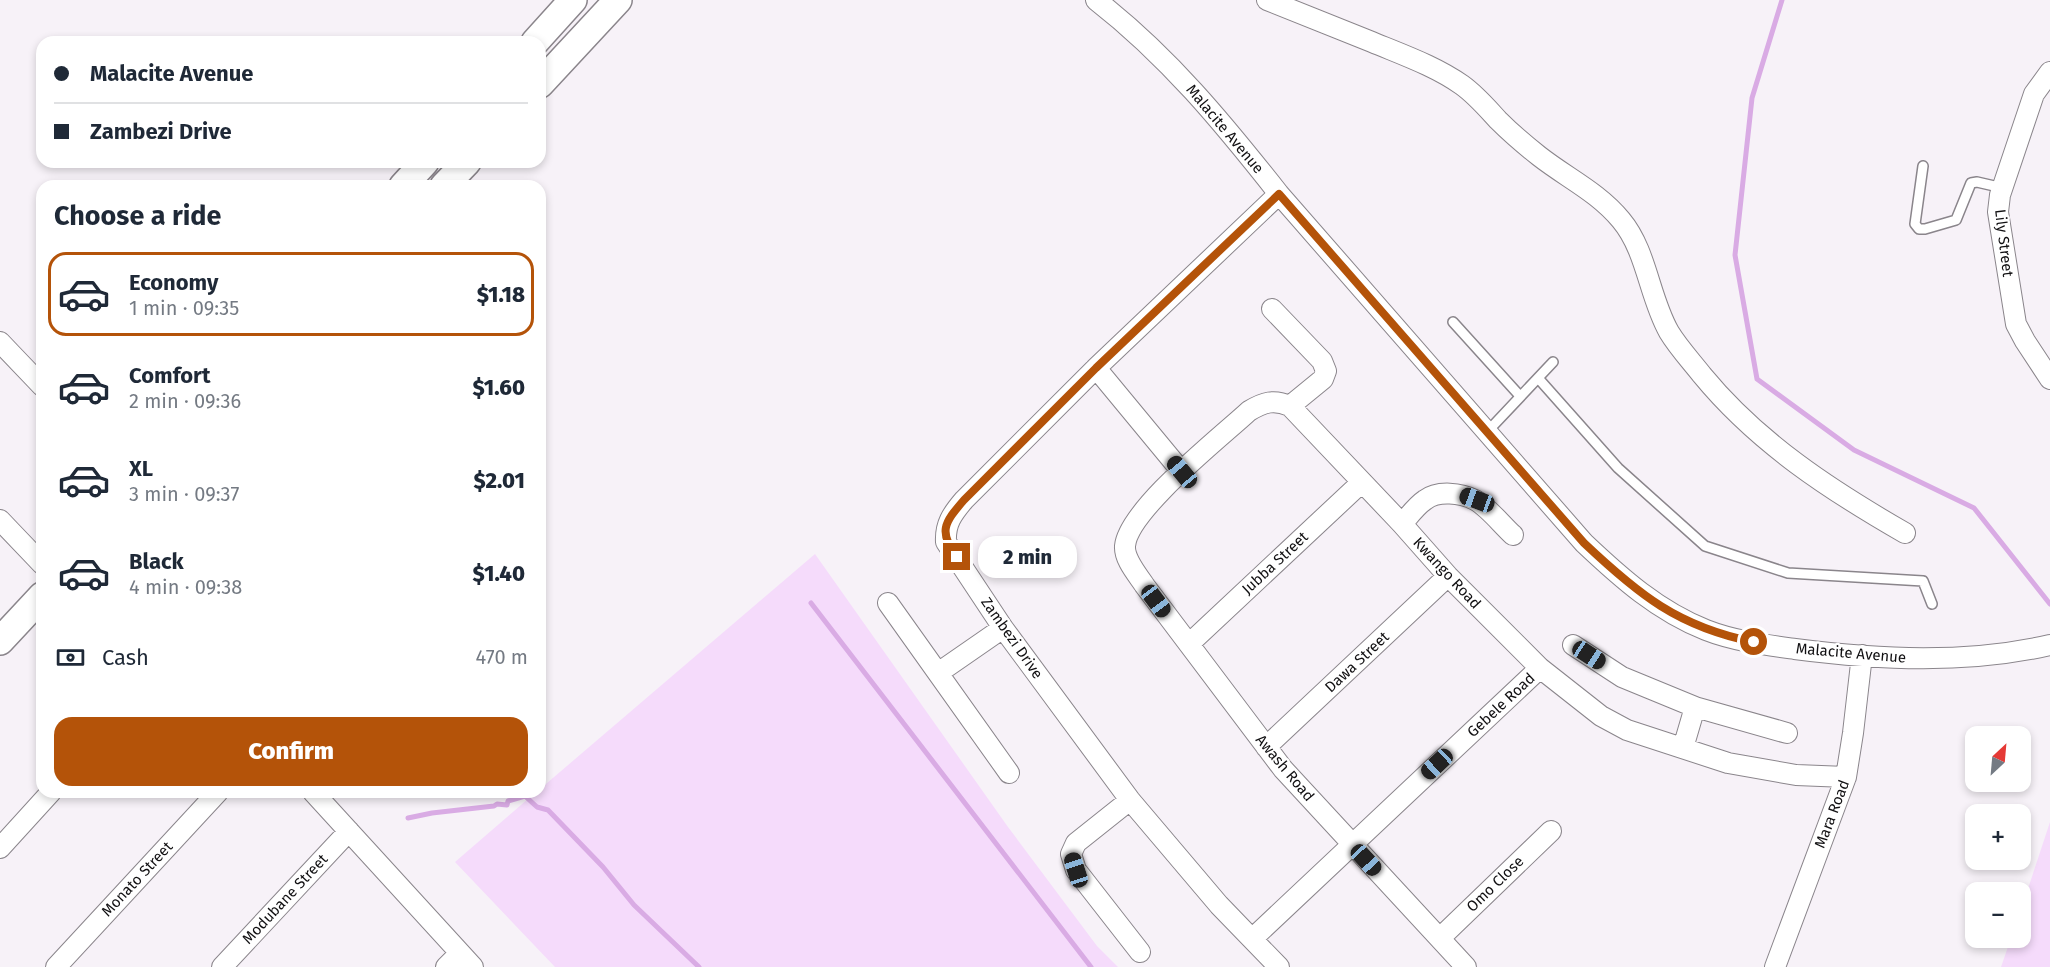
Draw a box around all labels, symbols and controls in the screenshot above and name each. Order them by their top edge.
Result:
text: Malacite Avenue [90,60,253,87]
street label: Malacite Avenue [1183,81,1267,177]
text: Zambezi Drive [90,118,232,145]
text: Choose a ride [54,200,221,232]
street label: Lily Street [1991,208,2017,278]
icon: car [57,267,111,321]
text: Economy [129,269,218,296]
text: $1.18 [477,281,525,308]
text: 1 min · 09:35 [129,296,239,320]
icon: car [57,360,111,414]
text: Comfort [129,362,210,389]
text: $1.60 [472,374,525,401]
text: 2 min · 09:36 [129,389,241,413]
car [1164,452,1200,492]
icon: car [57,453,111,507]
text: XL [129,455,153,482]
text: $2.01 [474,467,525,494]
text: 3 min · 09:37 [129,482,239,506]
car [1457,485,1497,515]
street label: Jubba Street [1238,527,1312,598]
street label: Kwango Road [1409,534,1485,612]
callout: 2 min [978,536,1077,578]
route end [943,543,970,570]
text: 2 min [1003,545,1052,569]
icon: car [57,546,111,600]
text: Black [129,548,184,575]
text: $1.40 [473,560,525,587]
text: 4 min · 09:38 [129,575,242,599]
car [1138,581,1174,621]
street label: Zambezi Drive [977,594,1047,682]
street label: Dawa Street [1321,627,1393,696]
route start [1740,628,1767,655]
car [1569,638,1609,672]
street label: Malacite Avenue [1795,639,1907,667]
icon: cash [54,641,87,674]
text: Cash [102,644,149,671]
text: 470 m [476,645,528,669]
street label: Gebele Road [1463,669,1539,741]
button: Confirm [54,717,528,786]
north arrow [1965,726,2031,792]
map controls [1965,726,2031,948]
street label: Awash Road [1252,731,1318,805]
car [1418,745,1456,783]
street label: Mara Road [1811,777,1853,851]
button: + [1965,804,2031,870]
street label: Monato Street [98,837,177,920]
car [1347,841,1385,879]
street label: Modubane Street [239,850,332,948]
car [1062,850,1090,890]
street label: Omo Close [1463,852,1527,916]
button: − [1965,882,2031,948]

